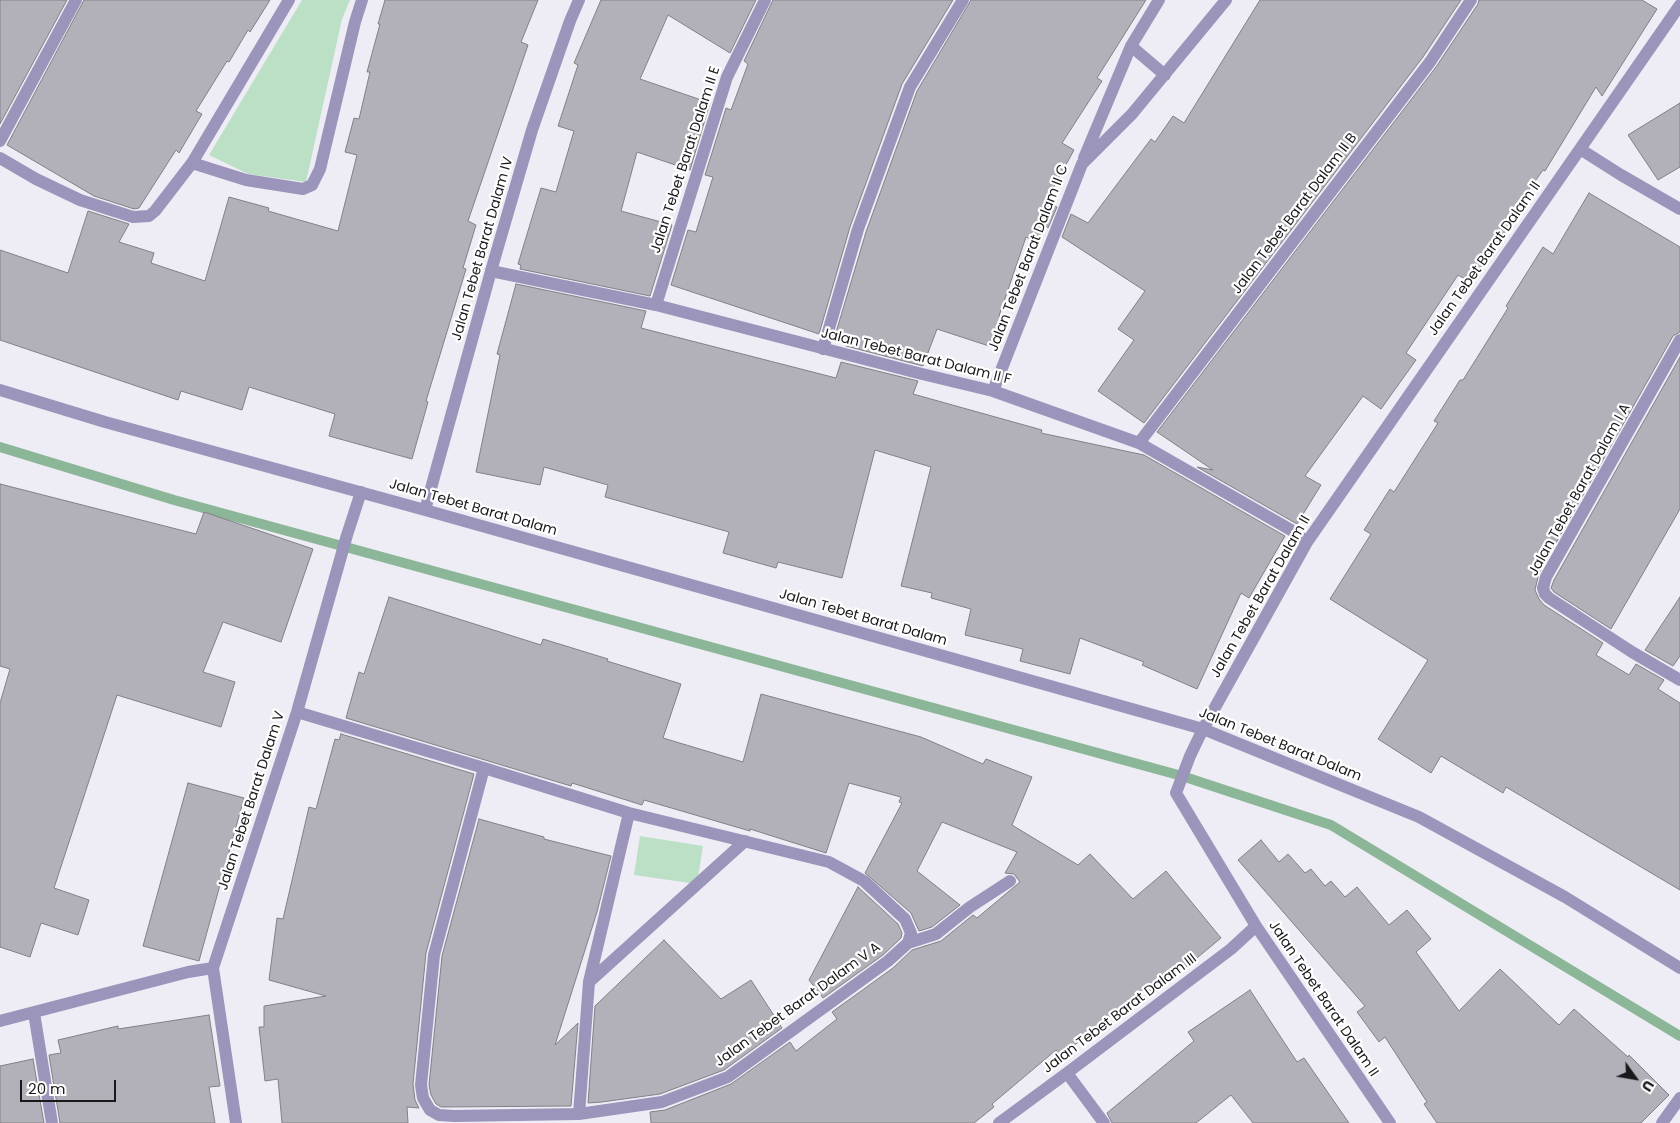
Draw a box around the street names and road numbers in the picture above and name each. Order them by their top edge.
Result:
street label: Jalan Tebet Barat Dalam II E [648,64,724,256]
street label: Jalan Tebet Barat Dalam II B [1229,130,1361,298]
street label: Jalan Tebet Barat Dalam IV [449,155,517,343]
street label: Jalan Tebet Barat Dalam II C [985,162,1073,354]
street label: Jalan Tebet Barat Dalam II [1425,179,1545,339]
street label: Jalan Tebet Barat Dalam II F [819,325,1013,389]
street label: Jalan Tebet Barat Dalam I A [1526,401,1634,579]
street label: Jalan Tebet Barat Dalam [387,476,559,540]
street label: Jalan Tebet Barat Dalam II [1208,513,1314,681]
street label: Jalan Tebet Barat Dalam [777,586,949,650]
street label: Jalan Tebet Barat Dalam [1196,705,1364,785]
street label: Jalan Tebet Barat Dalam V [215,709,289,893]
street label: Jalan Tebet Barat Dalam II [1264,918,1382,1080]
street label: Jalan Tebet Barat Dalam V A [712,939,884,1071]
street label: Jalan Tebet Barat Dalam III [1040,951,1200,1077]

